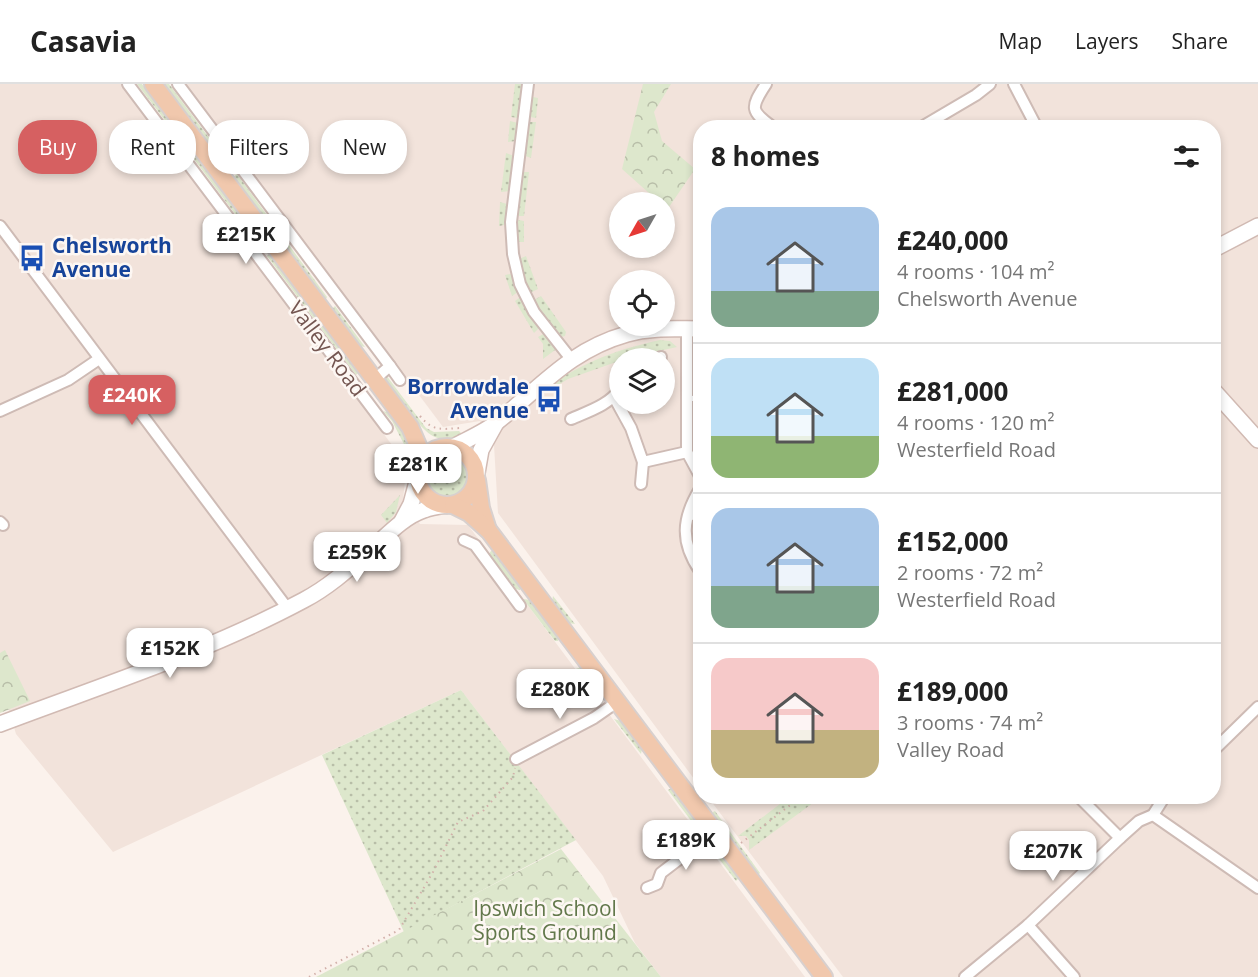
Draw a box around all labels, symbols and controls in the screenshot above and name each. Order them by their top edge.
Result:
text: Casavia [30,22,137,60]
text: Map [999,27,1042,55]
text: Layers [1075,27,1139,55]
text: Share [1172,27,1228,55]
chip: Buy [18,120,97,174]
chip: Rent [109,120,196,174]
chip: Filters [208,120,309,174]
chip: New [321,120,407,174]
text: 8 homes [711,138,820,174]
icon: filters [1170,140,1203,173]
north arrow [609,192,675,258]
map controls [609,192,675,414]
pin: £215K [204,214,288,265]
text: £215K [216,220,276,247]
text: £240,000 [897,222,1008,258]
place label: Chelsworth Avenue [52,231,172,283]
icon: home [759,231,831,303]
bus stop icon: Chelsworth Avenue [17,243,47,273]
text: 4 rooms · 104 m² [897,258,1055,285]
button: locate [609,270,675,336]
text: Chelsworth Avenue [897,285,1078,312]
street label: Valley Road [283,295,373,402]
button: layers [609,348,675,414]
place label: Borrowdale Avenue [407,372,529,424]
text: £281,000 [897,373,1008,409]
pin: £240K [90,375,174,426]
text: £240K [102,381,162,408]
icon: home [759,382,831,454]
bus stop icon: Borrowdale Avenue [534,384,564,414]
text: 4 rooms · 120 m² [897,409,1055,436]
text: Westerfield Road [897,436,1056,463]
pin: £281K [376,444,460,495]
text: £281K [388,450,448,477]
text: £152,000 [897,523,1008,559]
pin: £259K [315,532,399,583]
icon: home [759,532,831,604]
text: £259K [327,538,387,565]
text: 2 rooms · 72 m² [897,559,1043,586]
text: Westerfield Road [897,586,1056,613]
pin: £152K [128,628,212,679]
text: £152K [140,634,200,661]
pin: £280K [518,669,602,720]
text: £189,000 [897,673,1008,709]
text: £280K [530,675,590,702]
icon: home [759,682,831,754]
text: 3 rooms · 74 m² [897,709,1043,736]
text: Valley Road [897,736,1004,763]
pin: £189K [644,820,728,871]
text: £189K [656,826,716,853]
pin: £207K [1011,831,1095,882]
text: £207K [1023,837,1083,864]
park label: Ipswich School Sports Ground [473,894,617,946]

